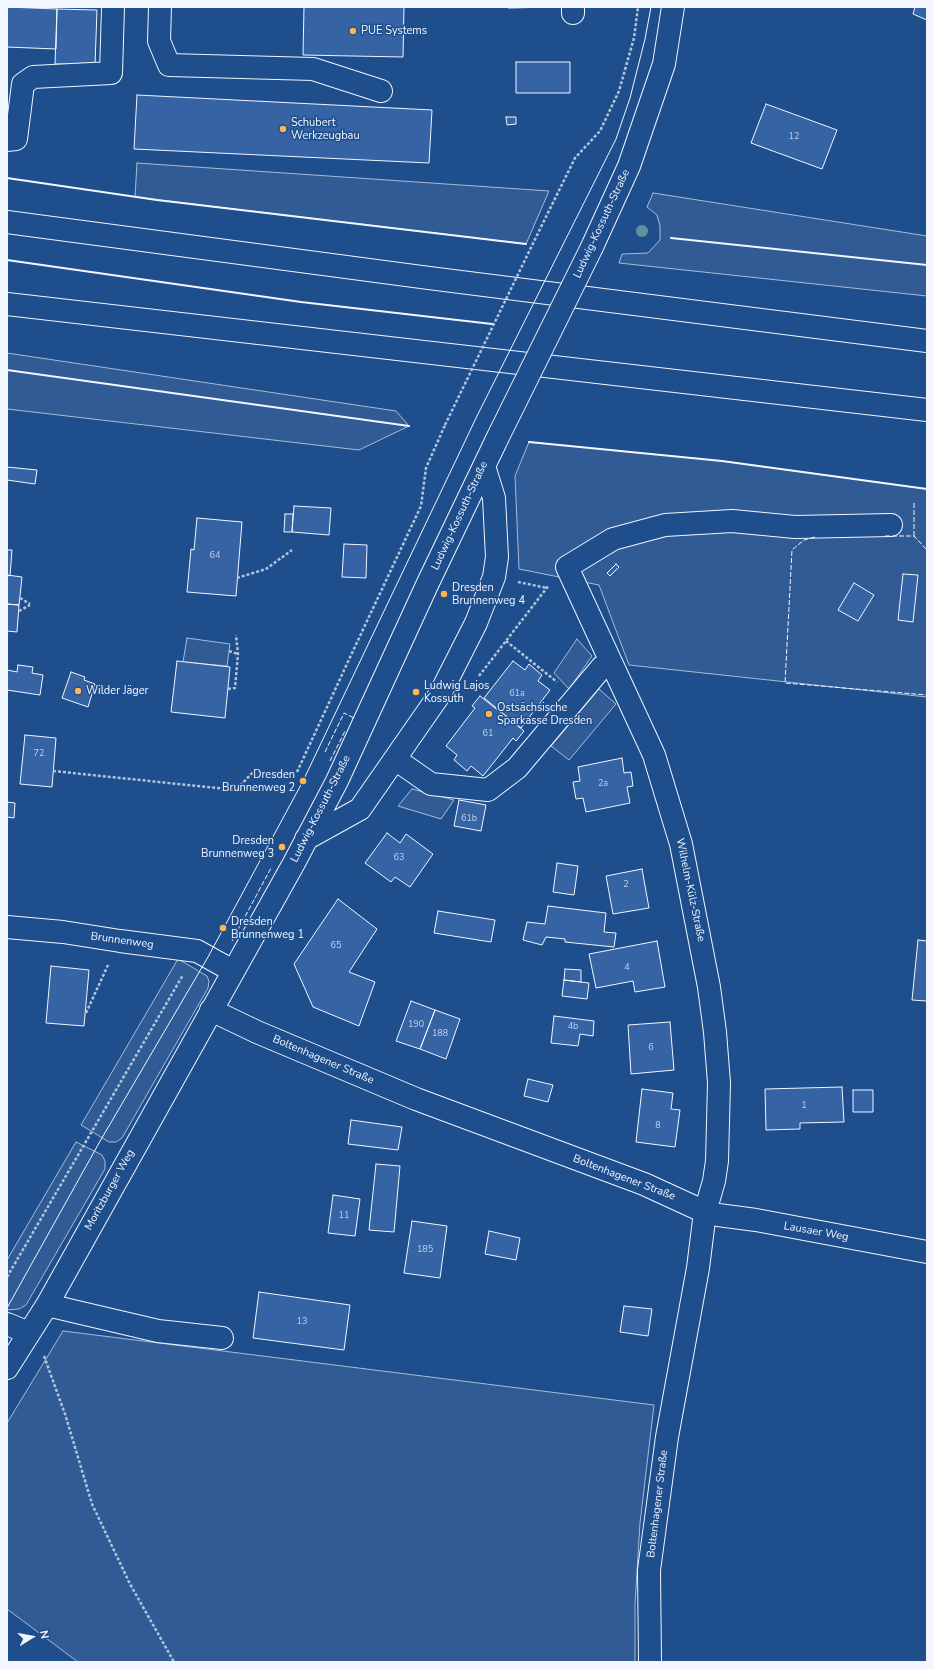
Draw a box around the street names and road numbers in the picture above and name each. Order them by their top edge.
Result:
street label: Ludwig-Kossuth-Straße [571,168,633,280]
street label: Ludwig-Kossuth-Straße [429,460,491,572]
street label: Ludwig-Kossuth-Straße [288,753,354,865]
street label: Wilhelm-Külz-Straße [673,837,707,943]
street label: Brunnenweg [90,930,154,952]
street label: Boltenhagener Straße [270,1033,376,1087]
street label: Moritzburger Weg [82,1147,138,1233]
street label: Boltenhagener Straße [571,1152,677,1204]
street label: Lausaer Weg [783,1220,849,1244]
street label: Boltenhagener Straße [645,1449,671,1559]

